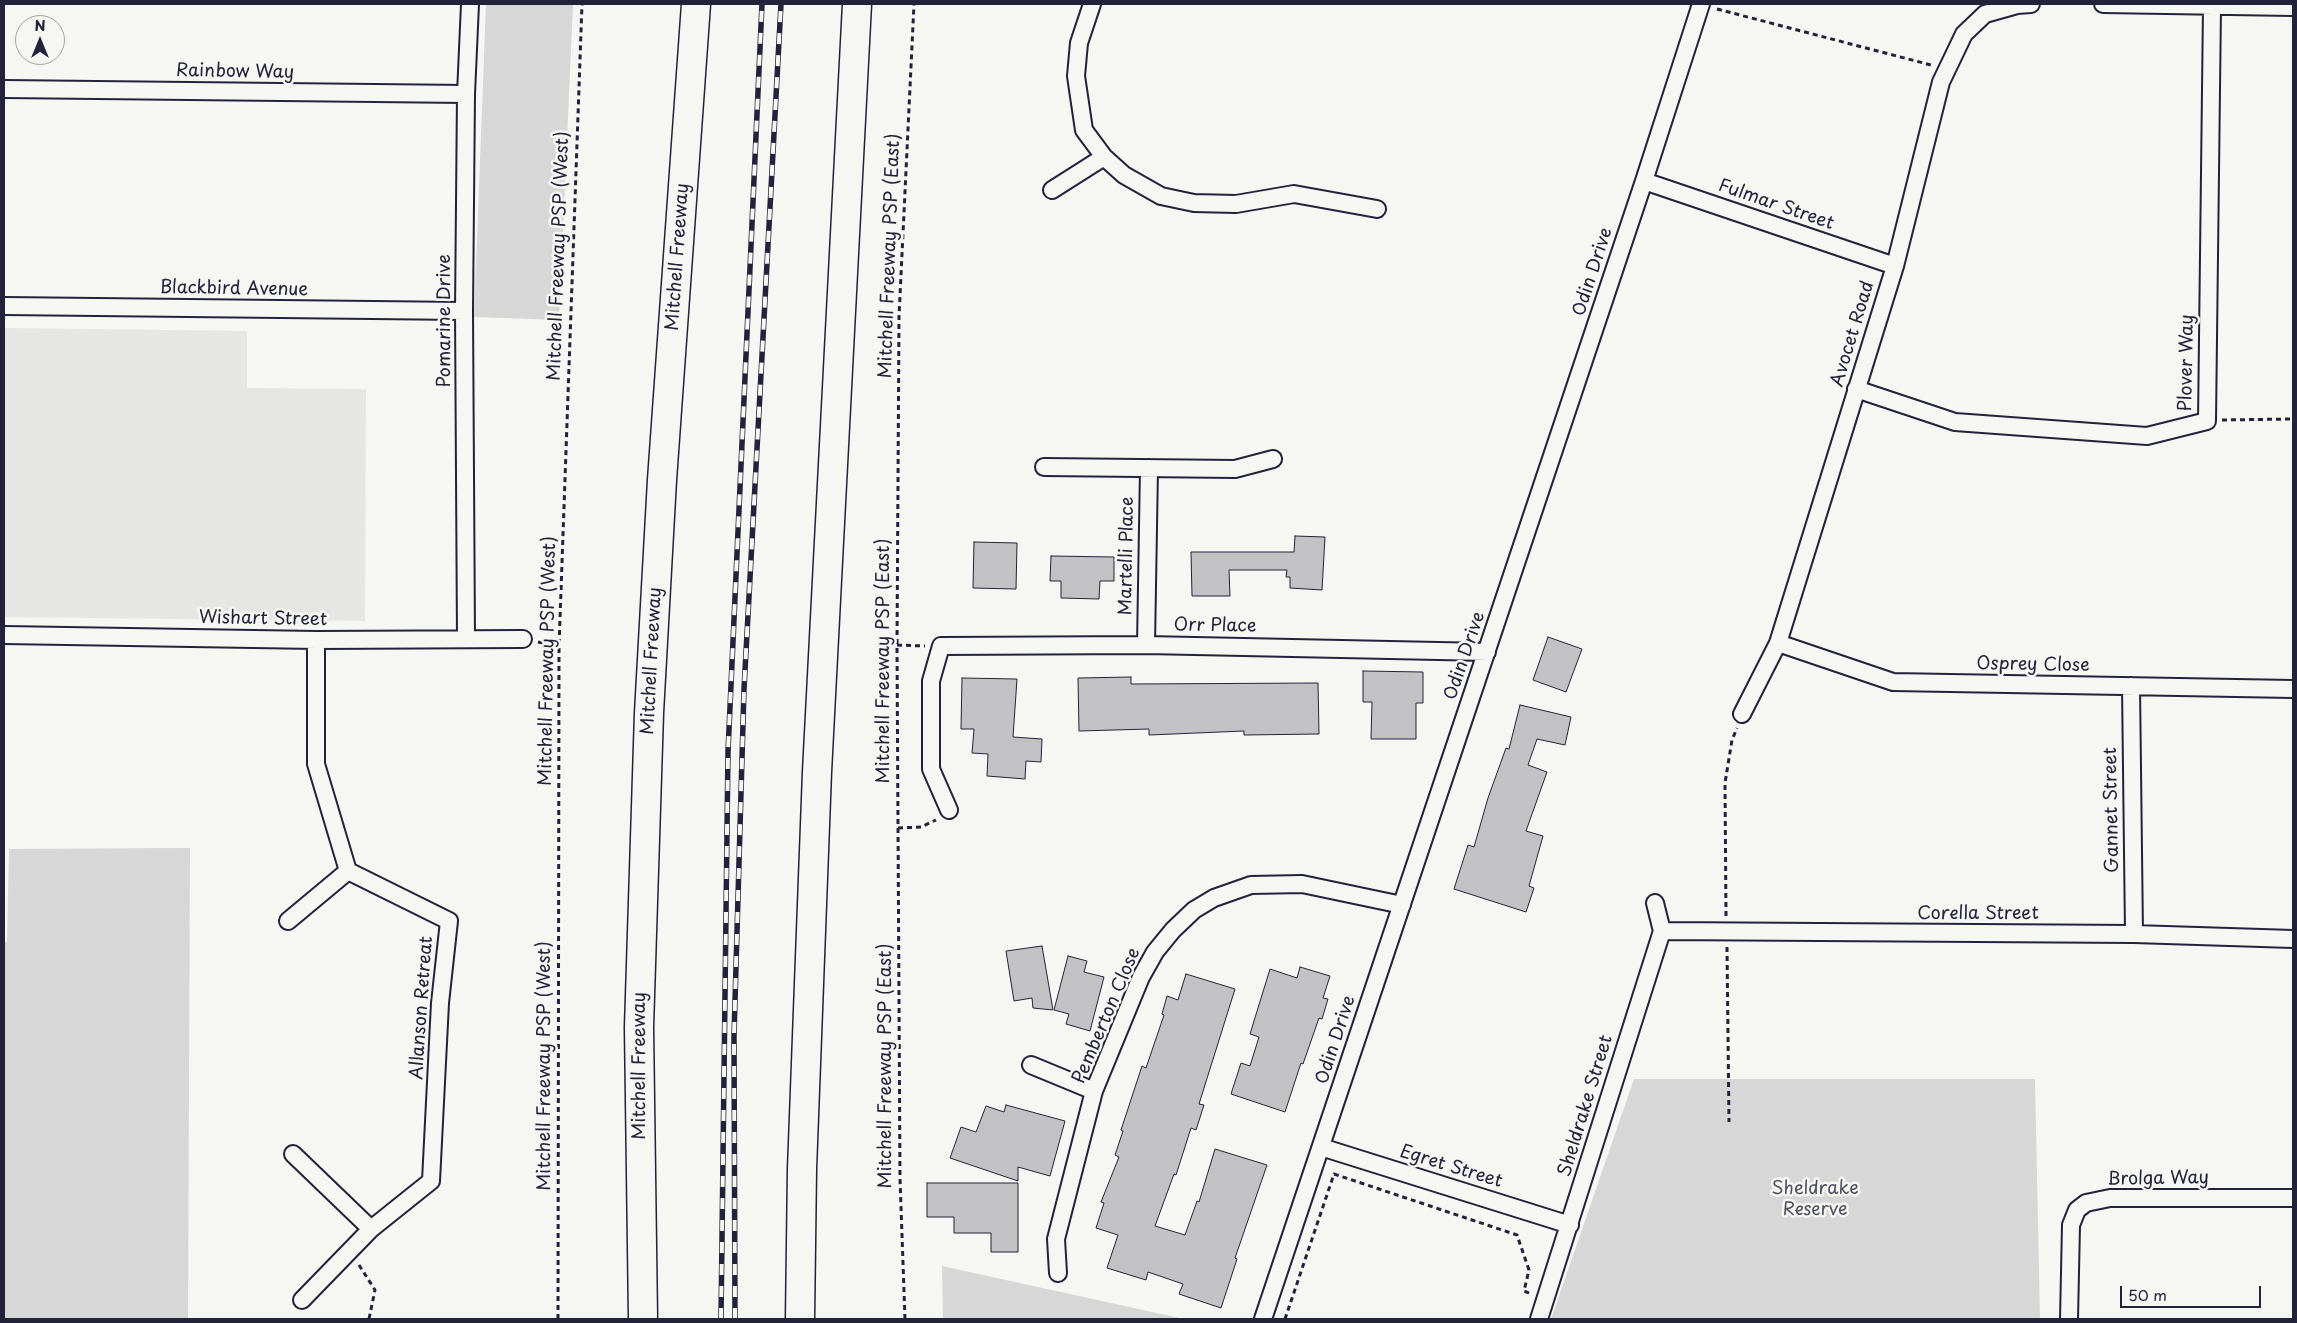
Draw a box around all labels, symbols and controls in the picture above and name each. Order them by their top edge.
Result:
north arrow [15,15,65,65]
text: N [34,15,46,36]
street label: Rainbow Way [176,60,294,84]
street label: Mitchell Freeway PSP (West) [544,131,574,381]
street label: Mitchell Freeway PSP (East) [875,133,905,379]
street label: Fulmar Street [1715,175,1837,235]
street label: Mitchell Freeway [662,183,694,331]
street label: Odin Drive [1569,225,1617,319]
street label: Pomarine Drive [434,254,456,388]
street label: Blackbird Avenue [160,277,308,301]
street label: Avocet Road [1827,279,1879,389]
street label: Plover Way [2175,314,2199,412]
street label: Martelli Place [1115,496,1139,616]
street label: Mitchell Freeway PSP (West) [535,536,561,786]
street label: Mitchell Freeway PSP (East) [873,539,895,783]
street label: Mitchell Freeway [637,587,667,735]
street label: Wishart Street [199,607,327,631]
street label: Odin Drive [1440,609,1490,703]
street label: Orr Place [1174,614,1256,638]
street label: Osprey Close [1976,653,2090,677]
street label: Gannet Street [2100,747,2124,873]
street label: Corella Street [1917,903,2039,925]
street label: Allanson Retreat [406,935,438,1081]
street label: Mitchell Freeway PSP (West) [534,941,556,1191]
street label: Mitchell Freeway PSP (East) [875,944,897,1188]
street label: Pemberton Close [1069,945,1145,1087]
street label: Mitchell Freeway [629,992,651,1140]
street label: Odin Drive [1312,993,1360,1087]
street label: Sheldrake Street [1554,1033,1618,1179]
street label: Egret Street [1397,1141,1505,1193]
street label: Brolga Way [2107,1167,2209,1191]
park label: Sheldrake Reserve [1771,1178,1859,1220]
scale bar [2122,1276,2263,1308]
text: 50 m [2128,1283,2167,1306]

